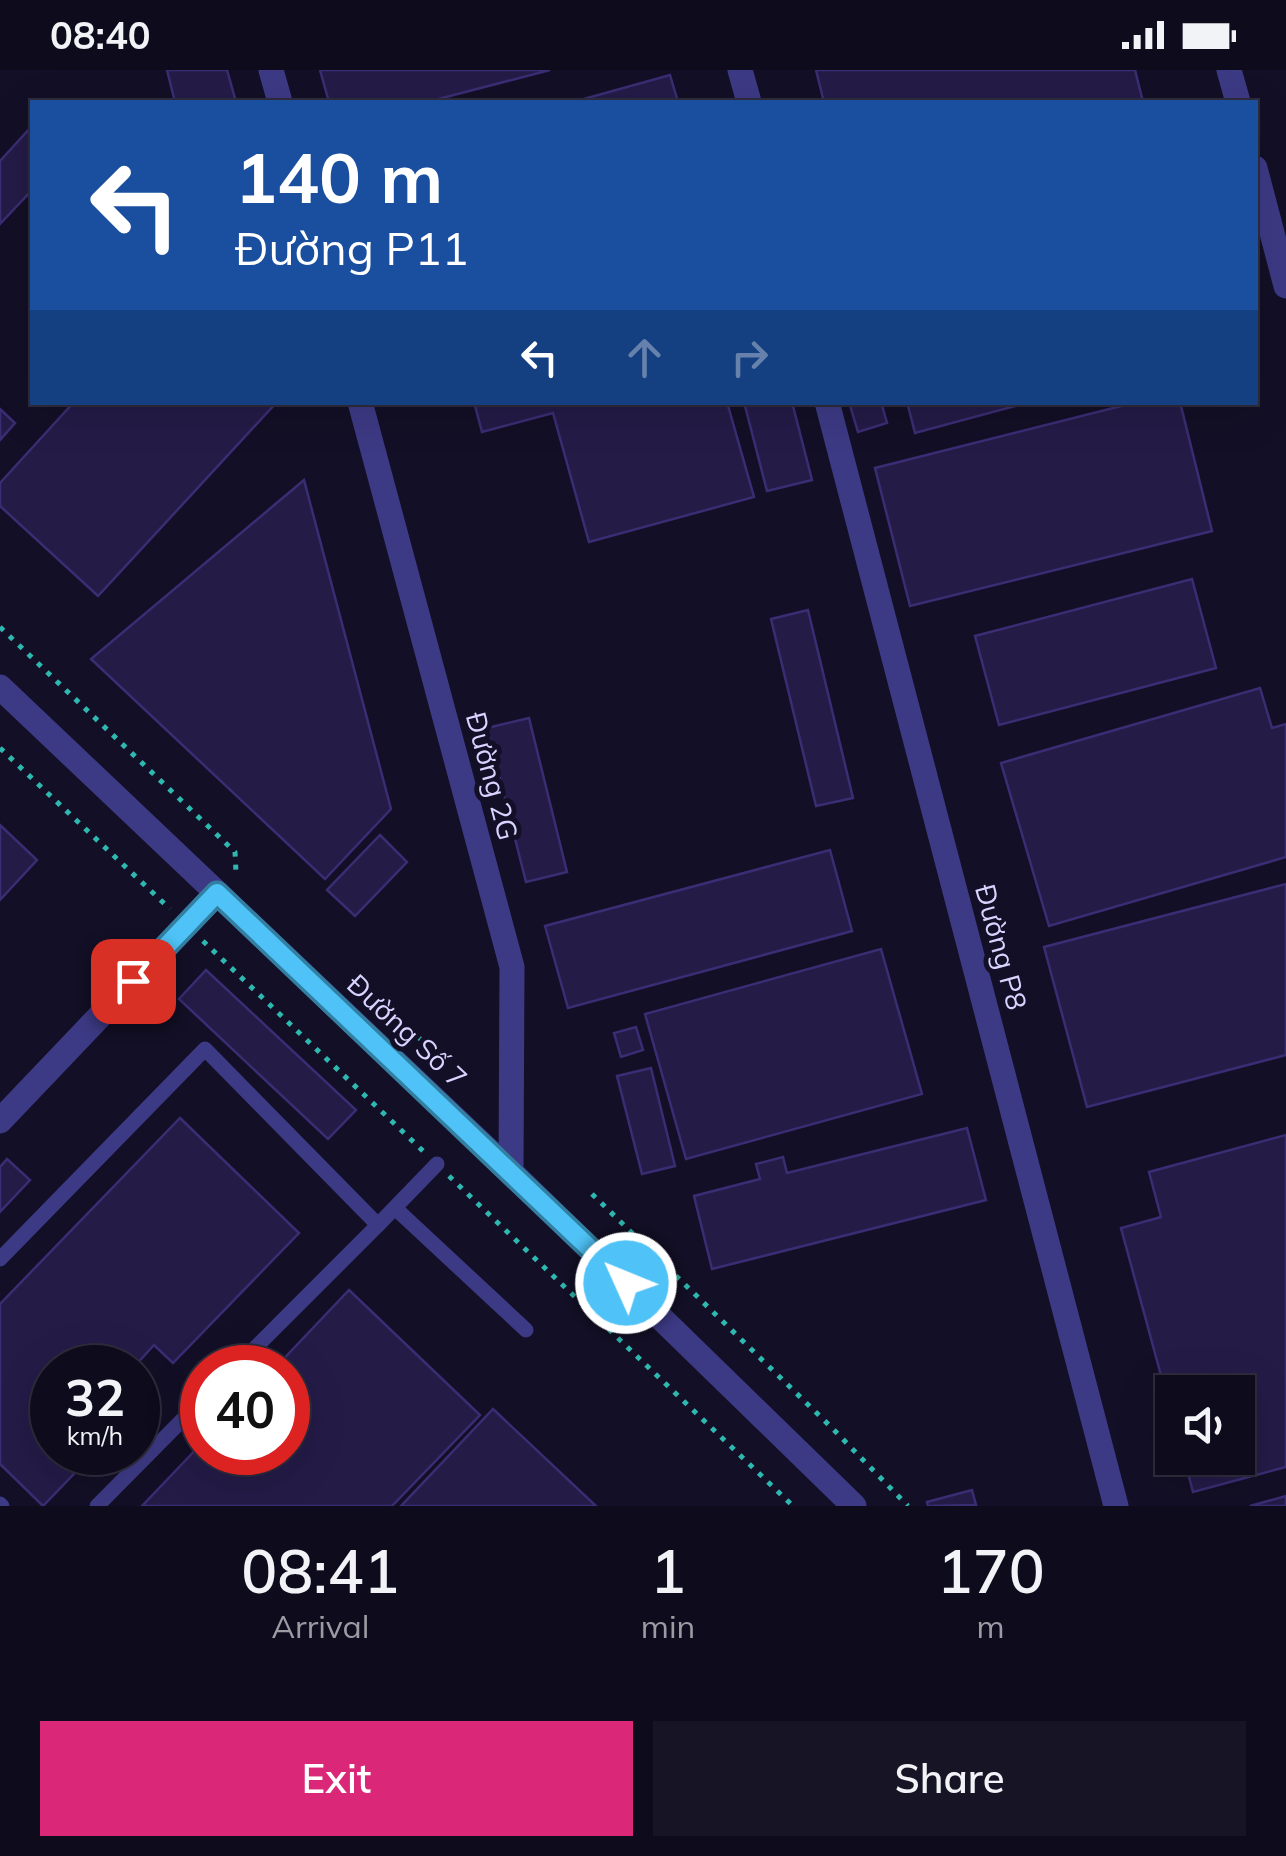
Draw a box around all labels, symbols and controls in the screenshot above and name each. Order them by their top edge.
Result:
text: 08:40 [50,11,151,59]
text: 140 m [235,133,443,221]
icon: left [70,140,200,270]
text: Đường P11 [235,220,469,276]
icon: left [512,330,567,385]
icon: ahead [617,330,672,385]
icon: right [722,330,777,385]
street label: Đường 2G [459,708,526,844]
street label: Đường P8 [968,880,1035,1014]
pin [91,939,176,1024]
icon: arrive [106,954,161,1009]
street label: Đường Số 7 [340,966,475,1095]
position arrow [574,1231,678,1335]
speed limit sign: 40 [180,1345,310,1475]
text: 32 [65,1366,125,1429]
map controls [1155,1375,1255,1475]
button: sound [1155,1375,1255,1475]
text: km/h [67,1420,123,1451]
text: 08:41 [241,1533,400,1608]
text: 1 [650,1533,686,1608]
text: 170 [937,1533,1045,1608]
text: Arrival [272,1606,369,1646]
text: min [641,1606,695,1646]
text: m [977,1606,1005,1646]
button: Exit [40,1721,633,1836]
button: Share [653,1721,1246,1836]

